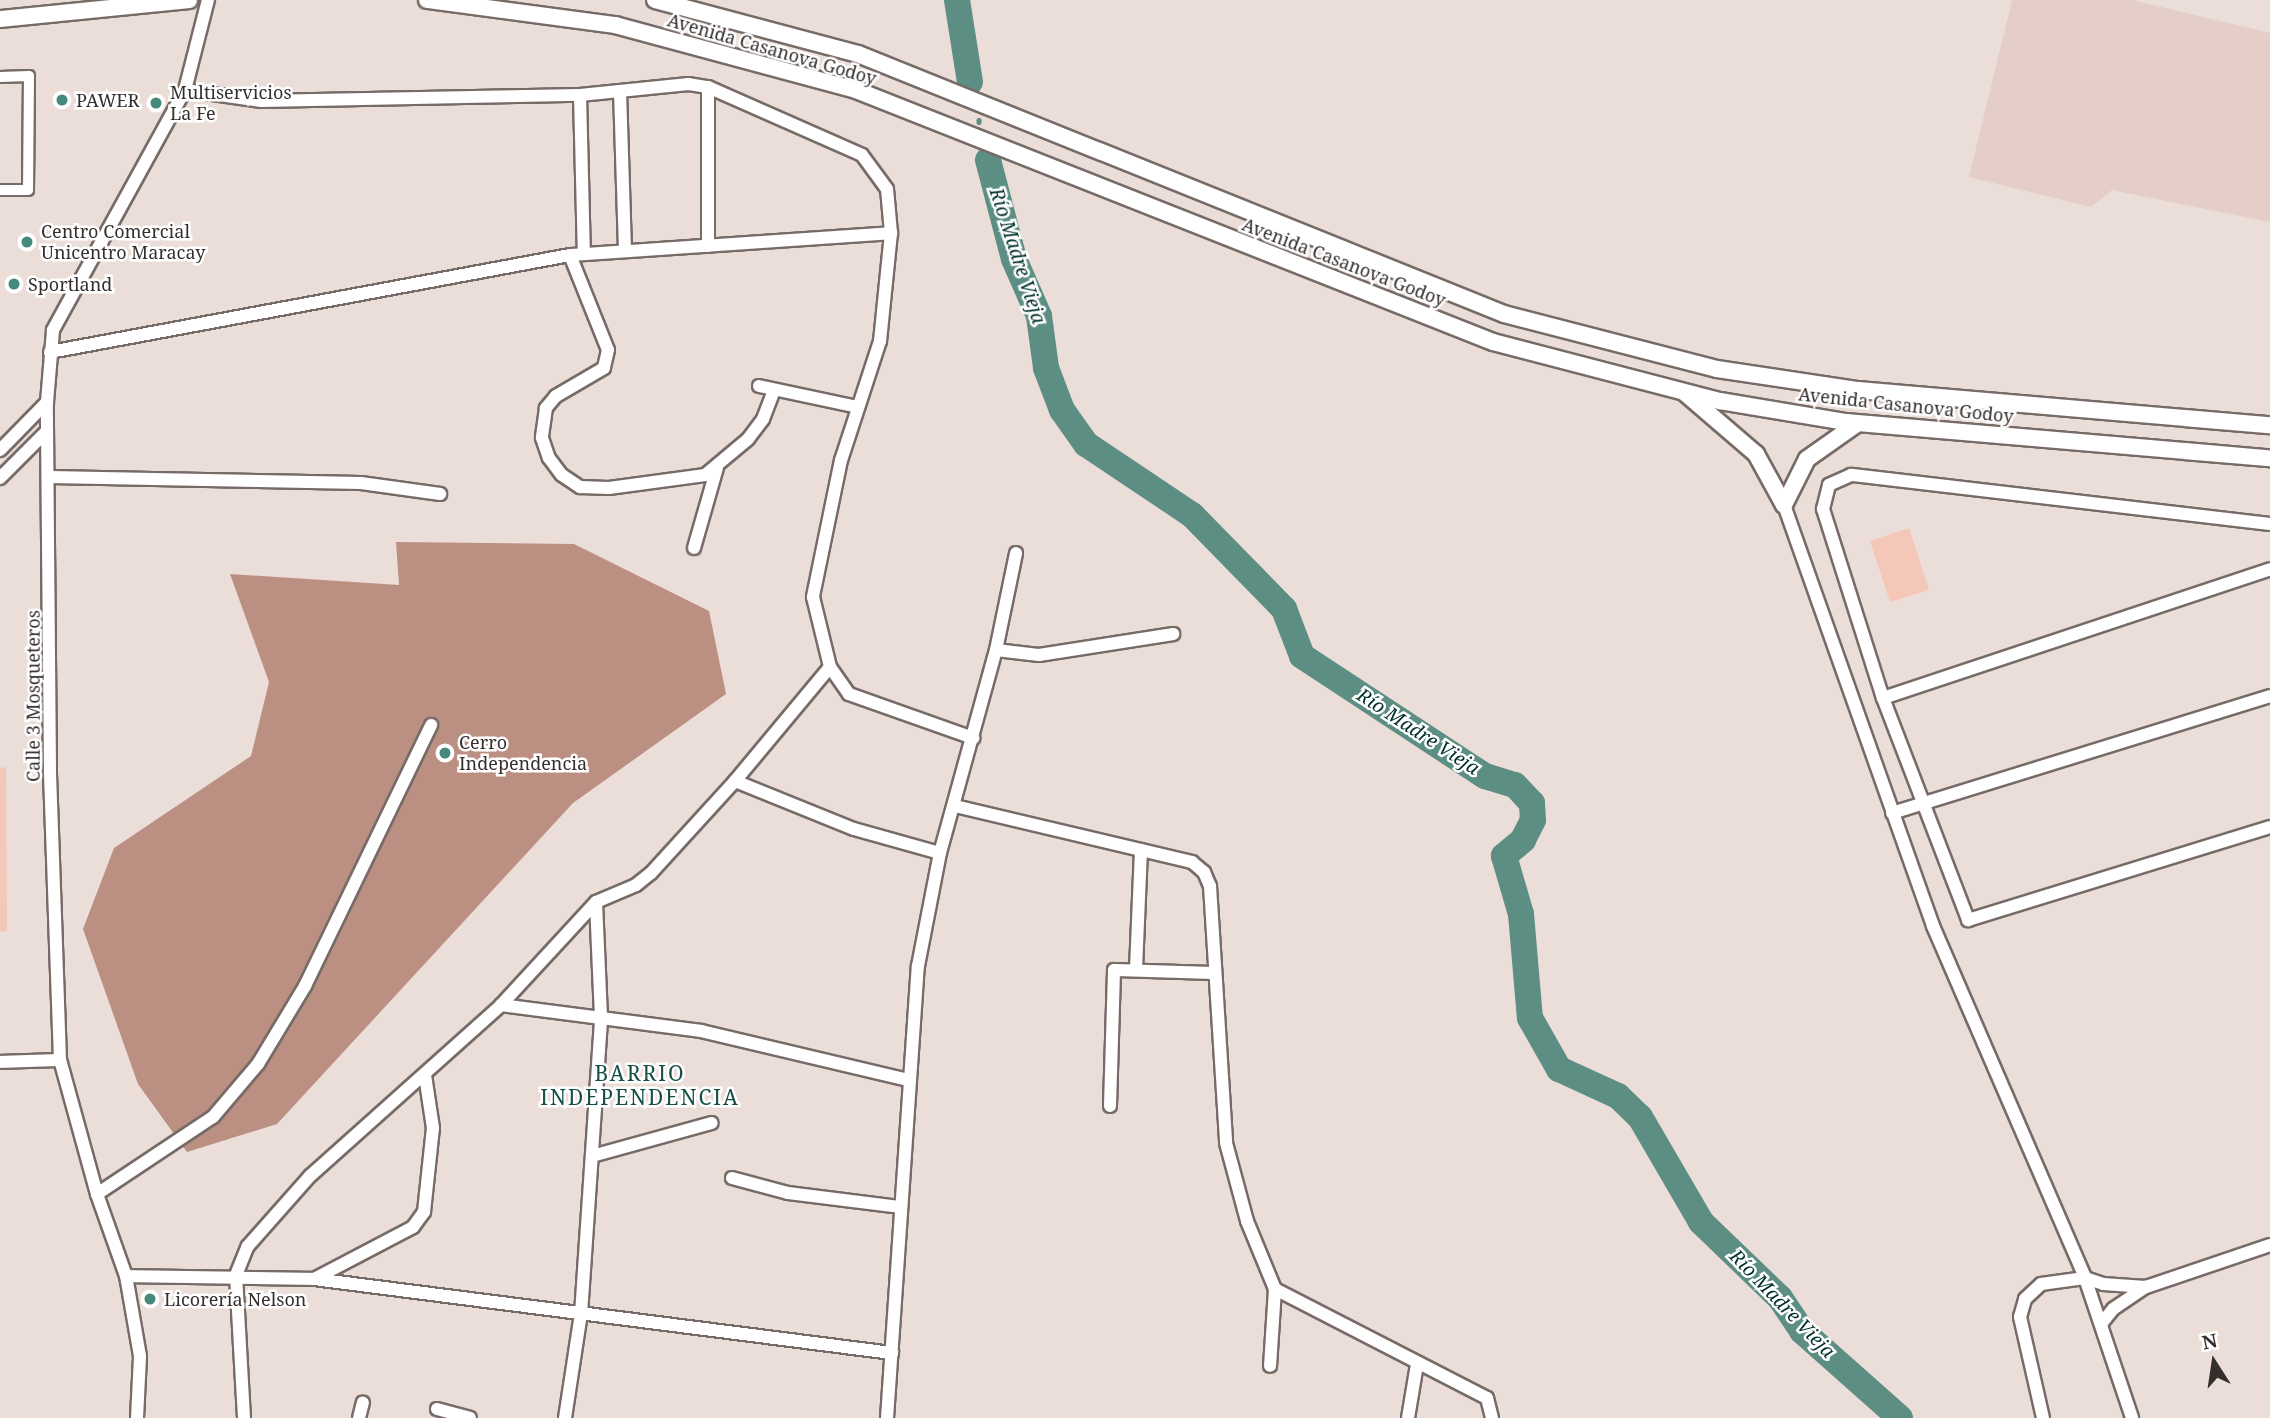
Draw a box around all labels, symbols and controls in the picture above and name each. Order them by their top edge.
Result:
street label: Avenida Casanova Godoy [665,9,879,89]
place label: Multiservicios La Fe [170,82,292,124]
place label: PAWER [76,89,139,111]
marker: PAWER [54,92,70,108]
marker: Multiservicios La Fe [148,95,164,111]
water label: Río Madre Vieja [984,185,1050,327]
street label: Avenida Casanova Godoy [1239,213,1449,311]
place label: Centro Comercial Unicentro Maracay [41,221,205,264]
marker: Centro Comercial Unicentro Maracay [19,234,35,250]
place label: Sportland [28,273,112,295]
marker: Sportland [6,276,22,292]
street label: Avenida Casanova Godoy [1797,383,2015,427]
street label: Calle 3 Mosqueteros [22,610,44,782]
water label: Río Madre Vieja [1353,684,1483,780]
place label: Cerro Independencia [459,732,587,774]
marker: Cerro Independencia [437,745,453,761]
district label: BARRIO INDEPENDENCIA [542,1060,738,1110]
water label: Río Madre Vieja [1725,1245,1839,1363]
place label: Licorería Nelson [164,1288,306,1310]
marker: Licorería Nelson [142,1291,158,1307]
north arrow [2179,1327,2249,1397]
text: N [2200,1327,2220,1356]

